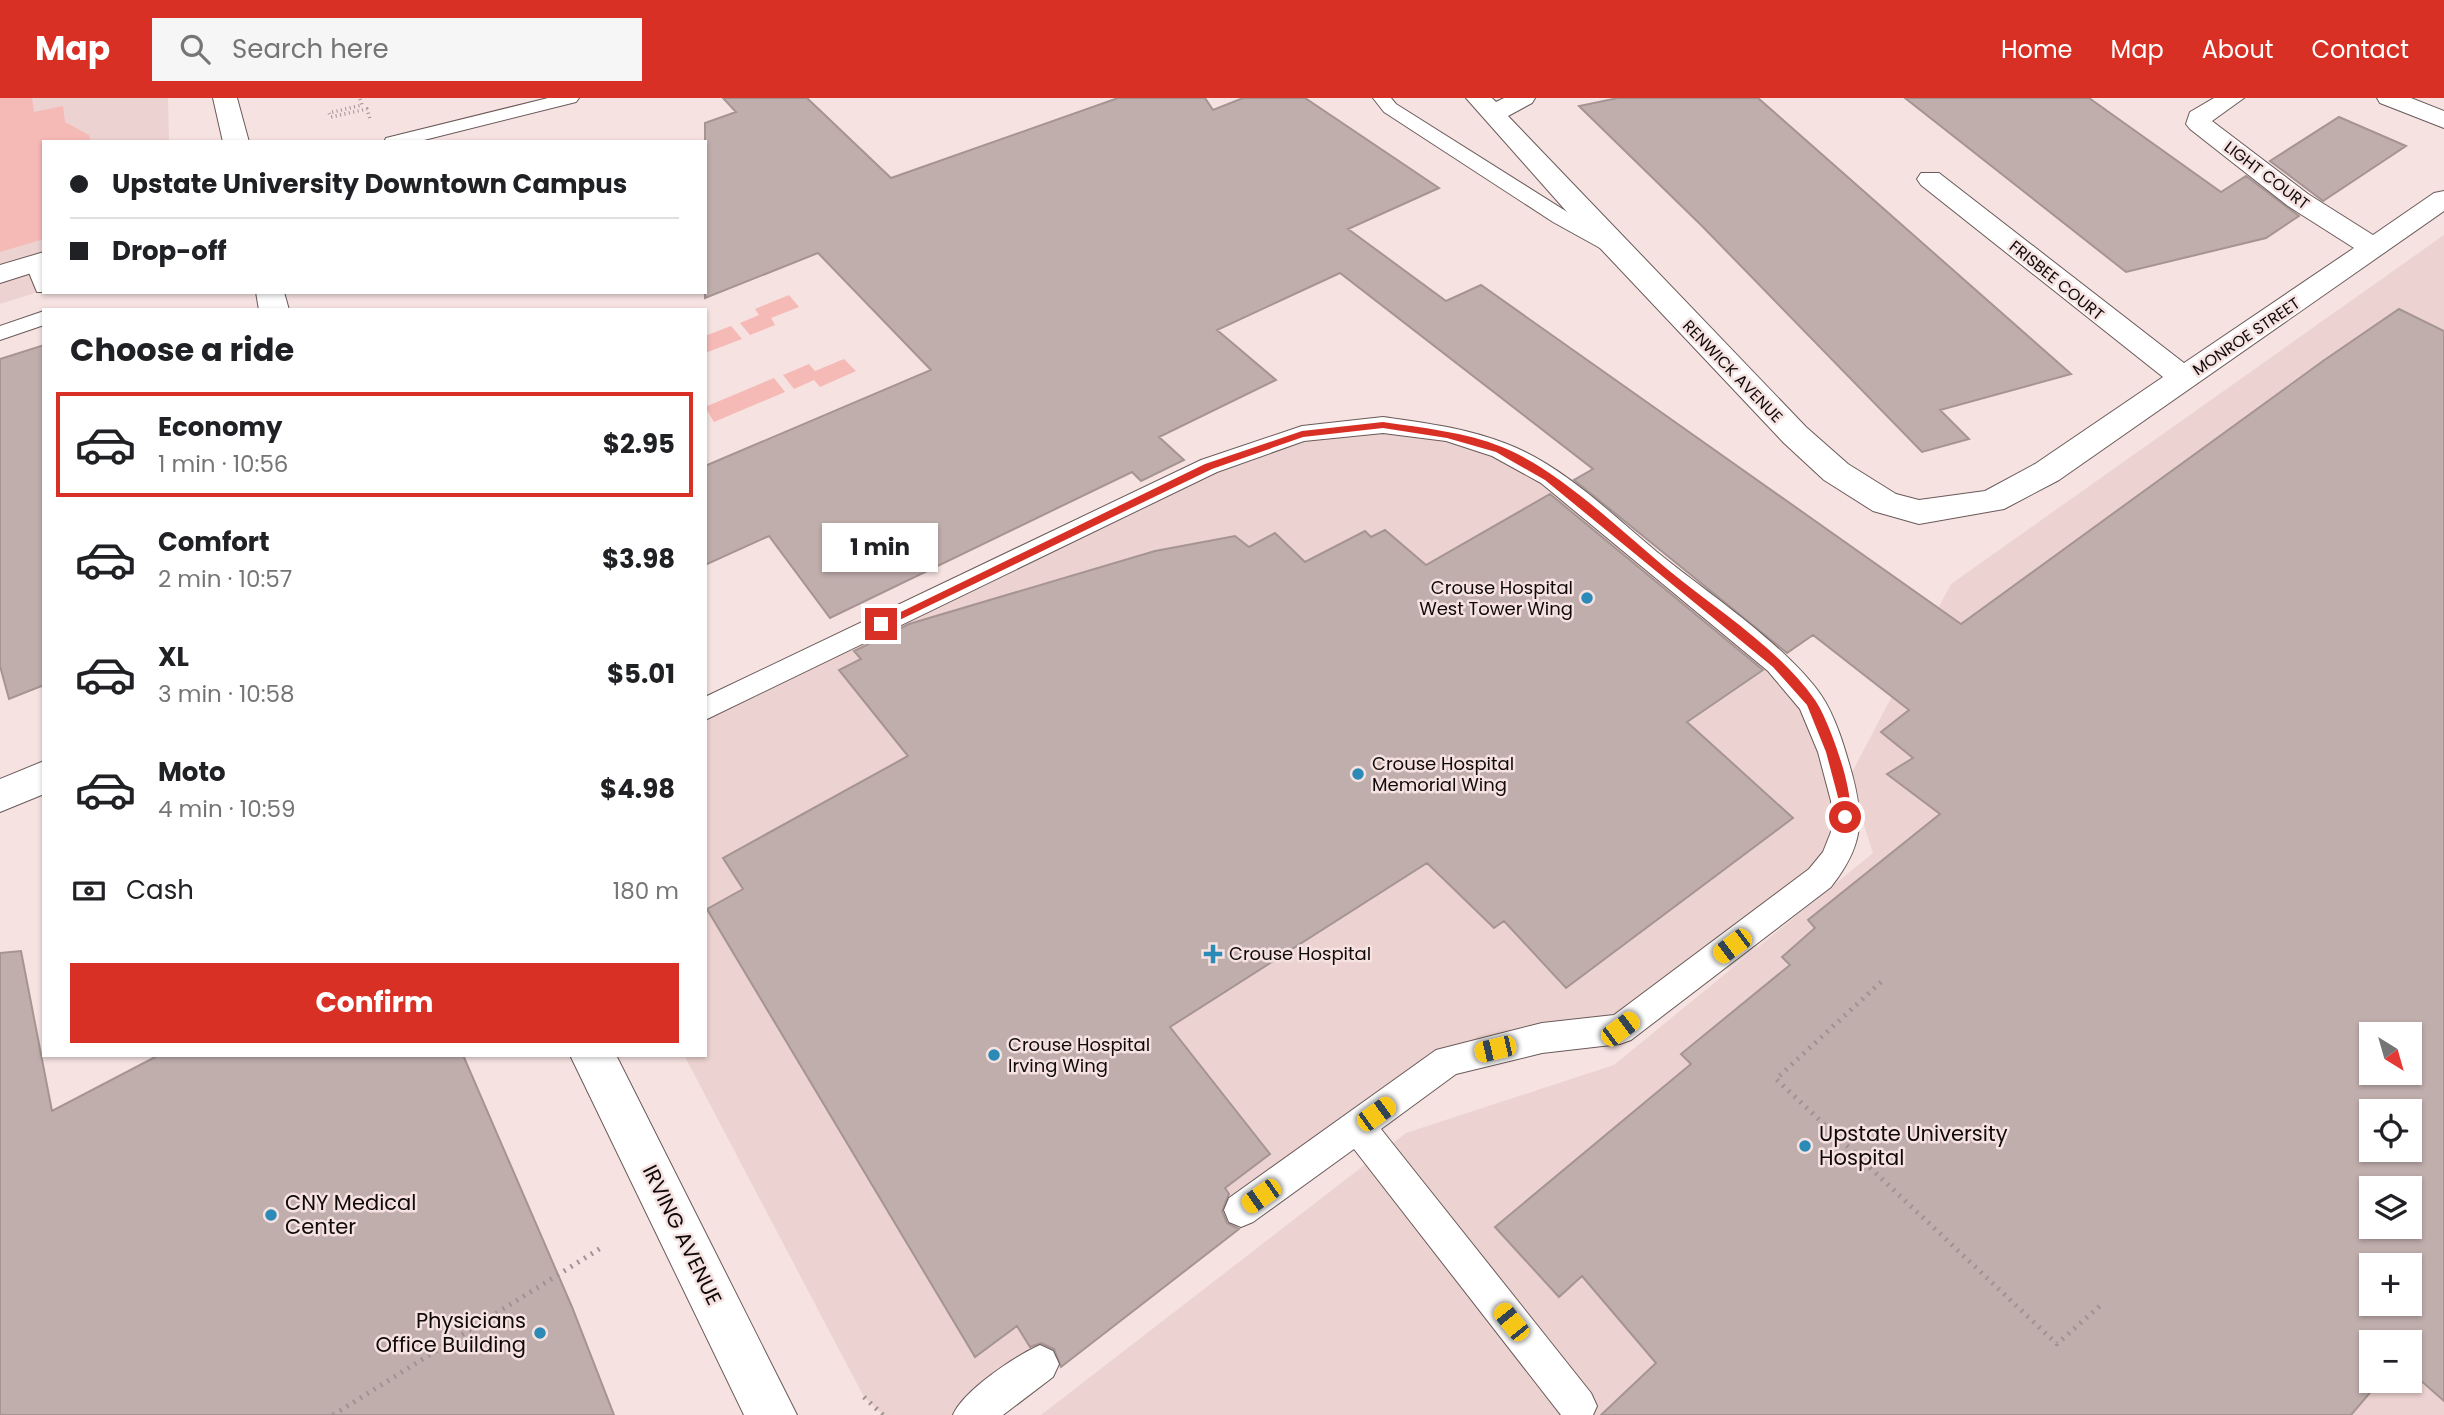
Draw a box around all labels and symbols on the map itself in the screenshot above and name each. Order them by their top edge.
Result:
street label: LIGHT COURT [2219,136,2314,215]
street label: FRISBEE COURT [2004,235,2109,326]
street label: MONROE STREET [2188,292,2305,381]
street label: RENWICK AVENUE [1677,315,1788,428]
callout: 1 min [823,522,939,572]
place label: Crouse Hospital West Tower Wing [1419,575,1573,621]
marker: Crouse Hospital West Tower Wing [1579,590,1595,606]
route end [865,608,897,640]
place label: Crouse Hospital Memorial Wing [1372,751,1514,797]
marker: Crouse Hospital Memorial Wing [1350,766,1366,782]
route start [1829,801,1861,833]
car [1709,925,1756,967]
place label: Crouse Hospital [1229,941,1371,966]
marker: Crouse Hospital [1203,944,1223,964]
car [1597,1008,1644,1050]
north arrow [2359,1022,2422,1085]
place label: Crouse Hospital Irving Wing [1008,1032,1150,1078]
car [1473,1034,1518,1064]
marker: Crouse Hospital Irving Wing [986,1047,1002,1063]
car [1353,1093,1400,1135]
place label: Upstate University Hospital [1819,1119,2008,1172]
marker: Upstate University Hospital [1797,1138,1813,1154]
street label: IRVING AVENUE [636,1160,729,1310]
car [1238,1175,1285,1217]
place label: CNY Medical Center [285,1188,416,1241]
marker: CNY Medical Center [263,1207,279,1223]
car [1490,1299,1533,1345]
place label: Physicians Office Building [375,1306,526,1359]
marker: Physicians Office Building [532,1325,548,1341]

